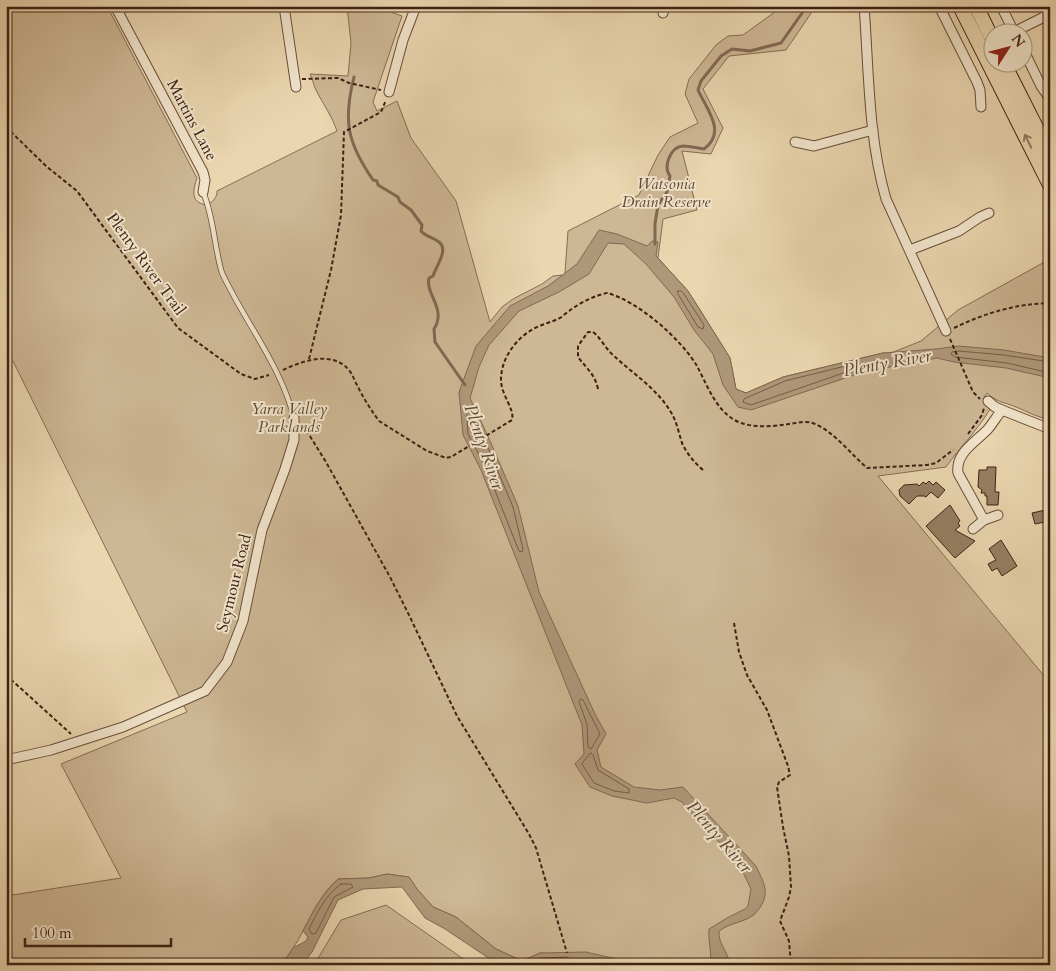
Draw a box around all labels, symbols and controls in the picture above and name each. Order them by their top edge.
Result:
north arrow [984,22,1034,72]
text: N [1007,30,1029,51]
street label: Martins Lane [161,76,223,164]
one-way arrow [1023,134,1033,149]
park label: Watsonia Drain Reserve [622,173,711,213]
street label: Plenty River Trail [101,208,191,320]
water label: Plenty River [841,343,934,383]
park label: Yarra Valley Parklands [251,398,328,438]
water label: Plenty River [458,401,511,494]
street label: Seymour Road [211,531,257,634]
water label: Plenty River [680,795,758,880]
scale bar [25,916,171,948]
text: 100 m [32,923,72,943]

